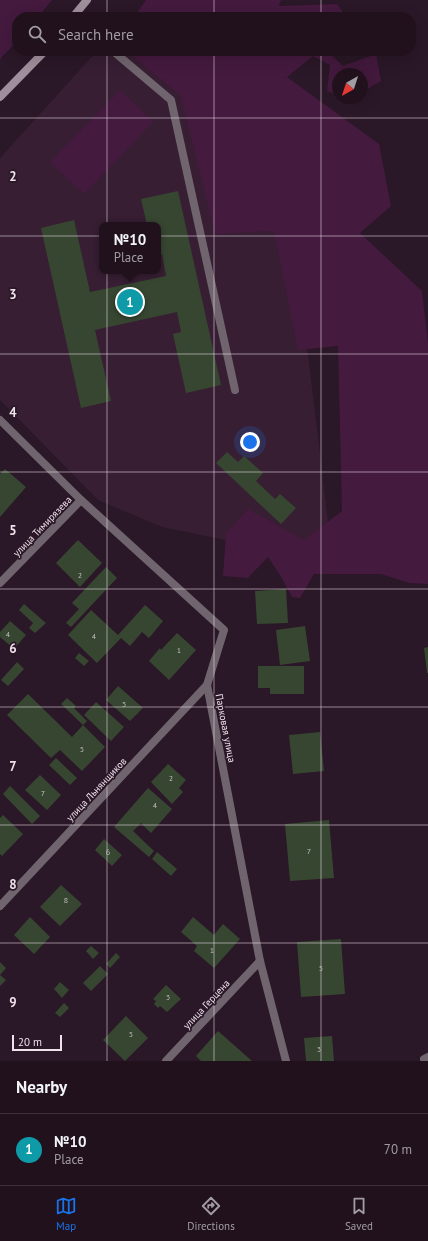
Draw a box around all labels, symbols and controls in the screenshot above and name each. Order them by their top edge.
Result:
search box [12,12,416,56]
icon: search [26,23,48,45]
text: Search here [58,25,134,44]
north arrow [332,68,368,104]
text: 2 [9,168,17,185]
popup [99,222,161,274]
text: №10 [114,230,146,249]
text: Place [114,249,143,266]
text: 3 [9,286,17,303]
pin: 1 [117,287,143,317]
text: 4 [9,404,17,421]
your location [240,432,260,452]
street label: улица Тимирязева [10,493,75,559]
text: 5 [9,522,17,539]
house number: 2 [78,570,82,580]
house number: 4 [6,629,11,639]
house number: 4 [92,631,97,641]
text: 6 [9,640,17,657]
house number: 1 [177,645,181,655]
street label: Парковая улица [212,693,239,764]
house number: 3 [122,699,126,709]
house number: 5 [80,744,84,754]
street label: улица Льнянщиков [63,755,129,824]
text: 7 [9,758,17,775]
house number: 2 [169,773,173,783]
house number: 7 [41,788,45,798]
house number: 4 [153,800,158,810]
house number: 7 [307,846,311,856]
house number: 6 [106,847,110,857]
text: 8 [9,876,17,893]
house number: 8 [64,895,68,905]
house number: 1 [210,945,214,955]
house number: 5 [319,963,323,973]
street label: улица Герцена [180,977,233,1032]
house number: 3 [166,992,170,1002]
text: 9 [9,994,17,1011]
house number: 5 [129,1029,133,1039]
scale bar [12,1033,62,1052]
text: 20 m [18,1035,42,1049]
house number: 3 [317,1044,321,1054]
text: Nearby [16,1076,67,1098]
text: №10 [54,1132,86,1151]
text: 1 [25,1141,33,1158]
text: 70 m [384,1141,412,1158]
text: Place [54,1151,84,1168]
tab: Map [55,1195,77,1233]
tab: Directions [187,1195,235,1233]
tab: Saved [345,1195,373,1233]

